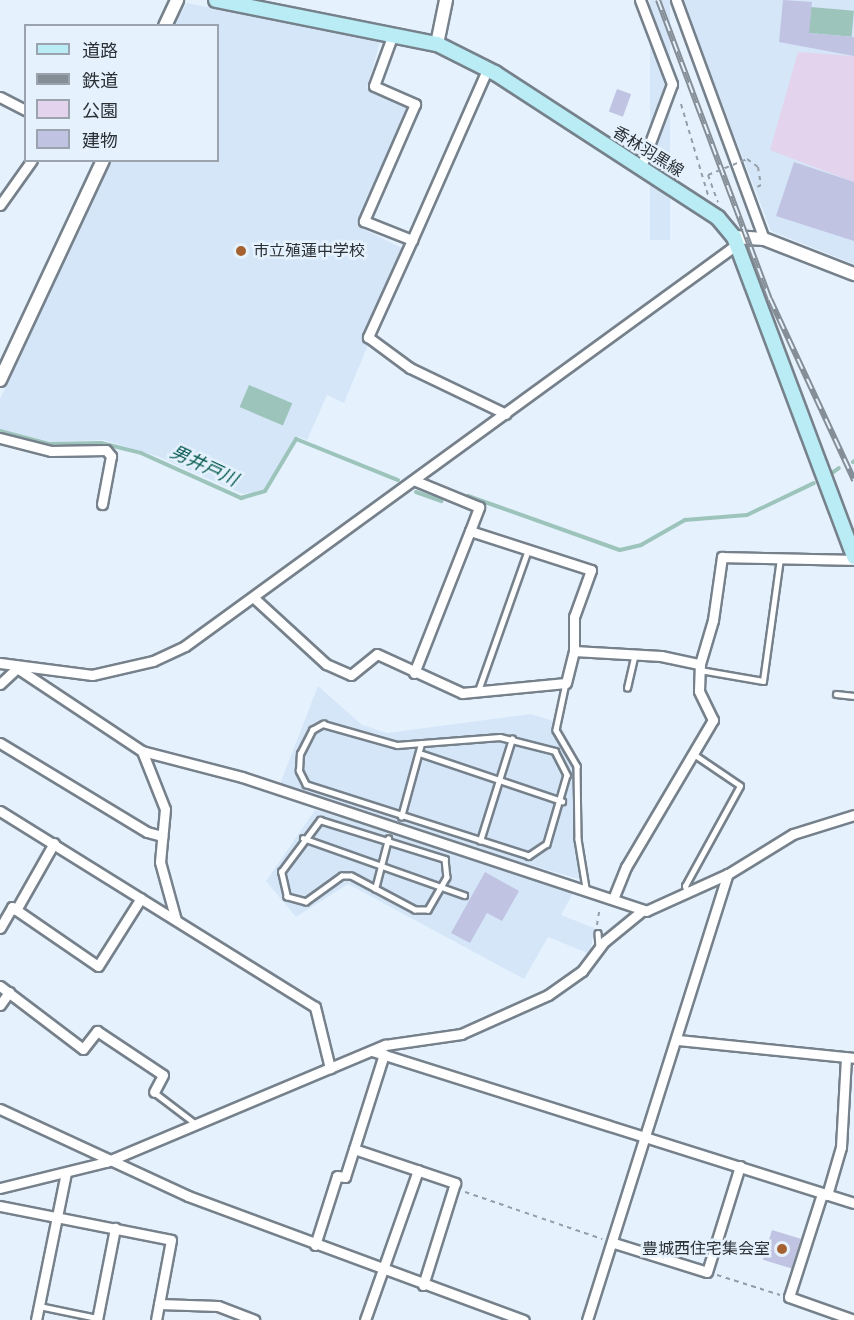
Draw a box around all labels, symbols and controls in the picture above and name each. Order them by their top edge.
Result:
legend [24,24,219,162]
text: 道路 [82,40,118,62]
text: 鉄道 [82,70,118,92]
text: 公園 [82,100,118,122]
street label: 香林羽黒線 [609,123,687,181]
text: 建物 [82,130,118,152]
place label: 市立殖蓮中学校 [253,241,365,261]
marker: 市立殖蓮中学校 [234,244,248,258]
water label: 男井戸川 [167,441,241,491]
place label: 豊城西住宅集会室 [642,1239,770,1259]
marker: 豊城西住宅集会室 [775,1242,789,1256]

